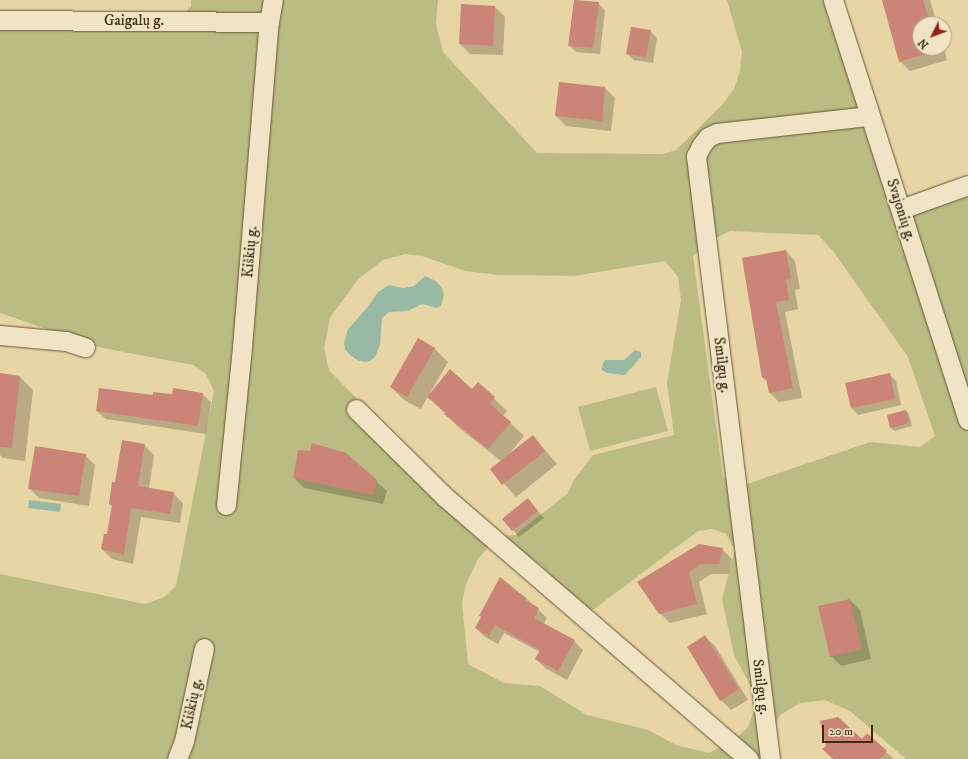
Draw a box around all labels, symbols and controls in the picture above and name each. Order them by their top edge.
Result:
street label: Gaigalų g. [104,12,164,30]
north arrow [912,16,952,56]
text: N [916,35,932,51]
street label: Svajonių g. [882,177,920,243]
street label: Kiškių g. [239,225,261,279]
street label: Smilgų g. [710,336,734,394]
street label: Smilgų g. [749,658,773,716]
street label: Kiškių g. [178,677,206,731]
scale bar [824,717,875,743]
text: 20 m [829,724,853,739]

